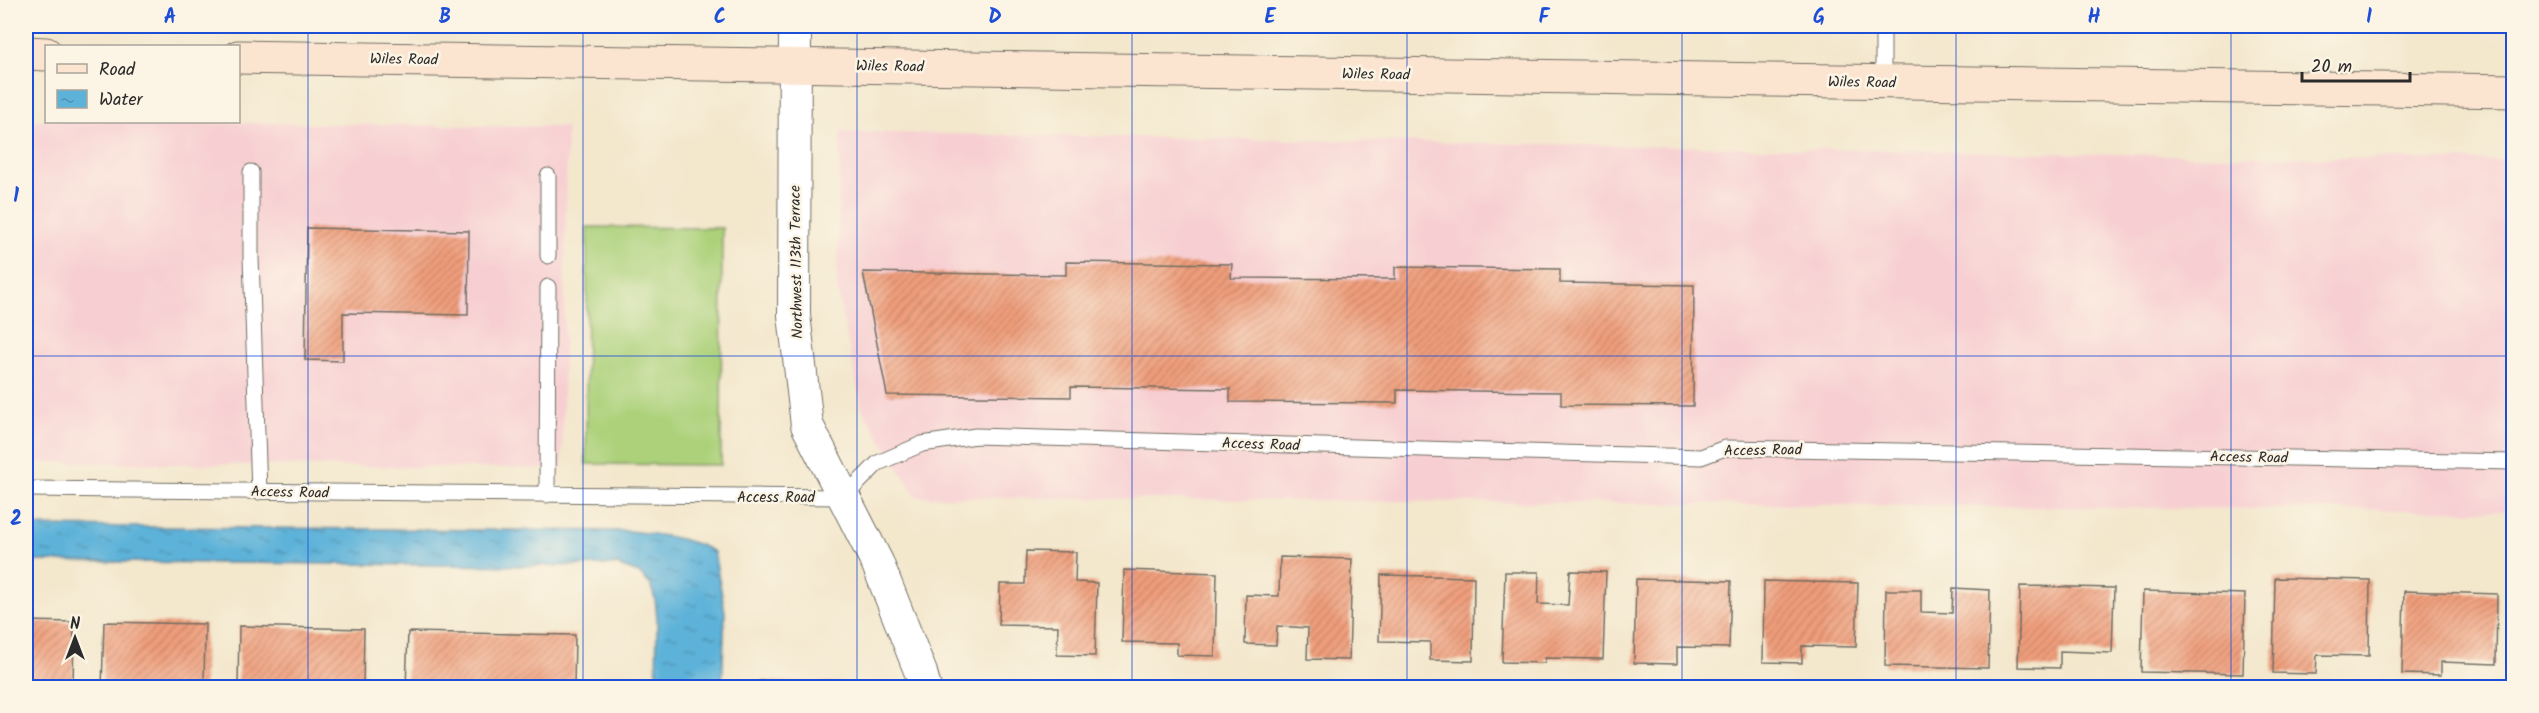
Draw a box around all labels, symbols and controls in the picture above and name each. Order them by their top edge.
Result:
text: A [164,2,176,34]
text: B [439,2,451,34]
text: C [714,2,726,34]
text: D [988,2,1002,34]
text: E [1264,2,1276,34]
text: F [1539,2,1551,34]
text: G [1813,2,1825,34]
text: H [2087,2,2101,34]
text: I [2366,2,2372,34]
legend [45,45,240,123]
scale bar [2302,45,2410,83]
street label: Wiles Road [370,47,439,73]
text: 20 m [2311,53,2352,82]
street label: Wiles Road [856,54,925,80]
text: Road [99,56,136,85]
street label: Wiles Road [1342,62,1411,88]
street label: Wiles Road [1828,70,1897,96]
text: Water [99,86,144,115]
text: 1 [13,181,19,213]
street label: Northwest 113th Terrace [784,185,810,339]
street label: Access Road [1222,432,1301,458]
street label: Access Road [1724,438,1803,464]
street label: Access Road [2210,445,2289,471]
street label: Access Road [251,480,330,506]
street label: Access Road [737,486,816,510]
text: 2 [10,504,22,536]
north arrow [45,608,105,668]
text: N [70,612,80,637]

